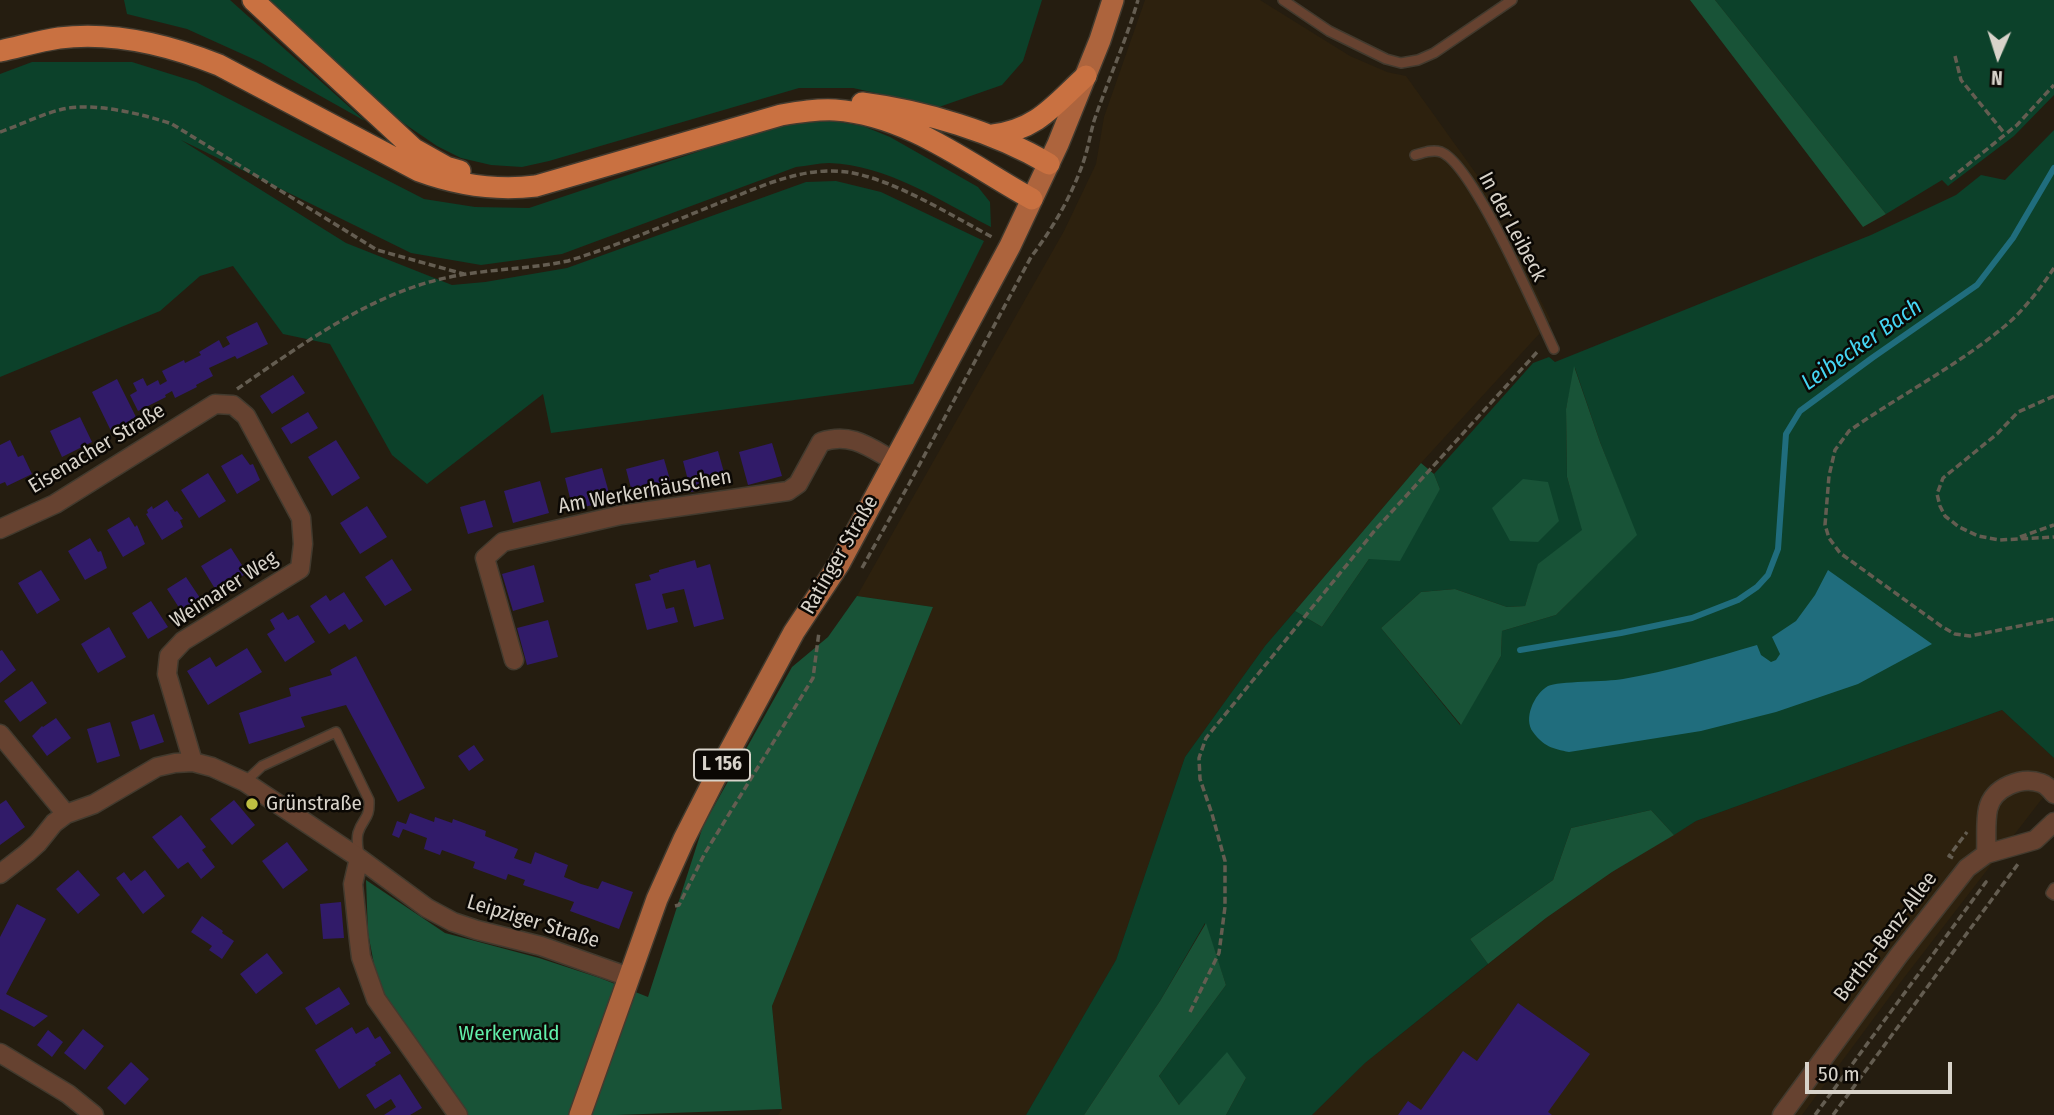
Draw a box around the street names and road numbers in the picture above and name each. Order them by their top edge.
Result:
street label: In der Leibeck [1473,168,1551,286]
street label: Eisenacher Straße [24,398,170,500]
street label: Am Werkerhäuschen [556,464,734,520]
street label: Ratinger Straße [796,491,884,619]
street label: Weimarer Weg [166,546,282,634]
road number: L 156 [694,750,750,780]
street label: Bertha-Benz-Allee [1829,867,1943,1007]
street label: Leipziger Straße [464,890,602,954]

